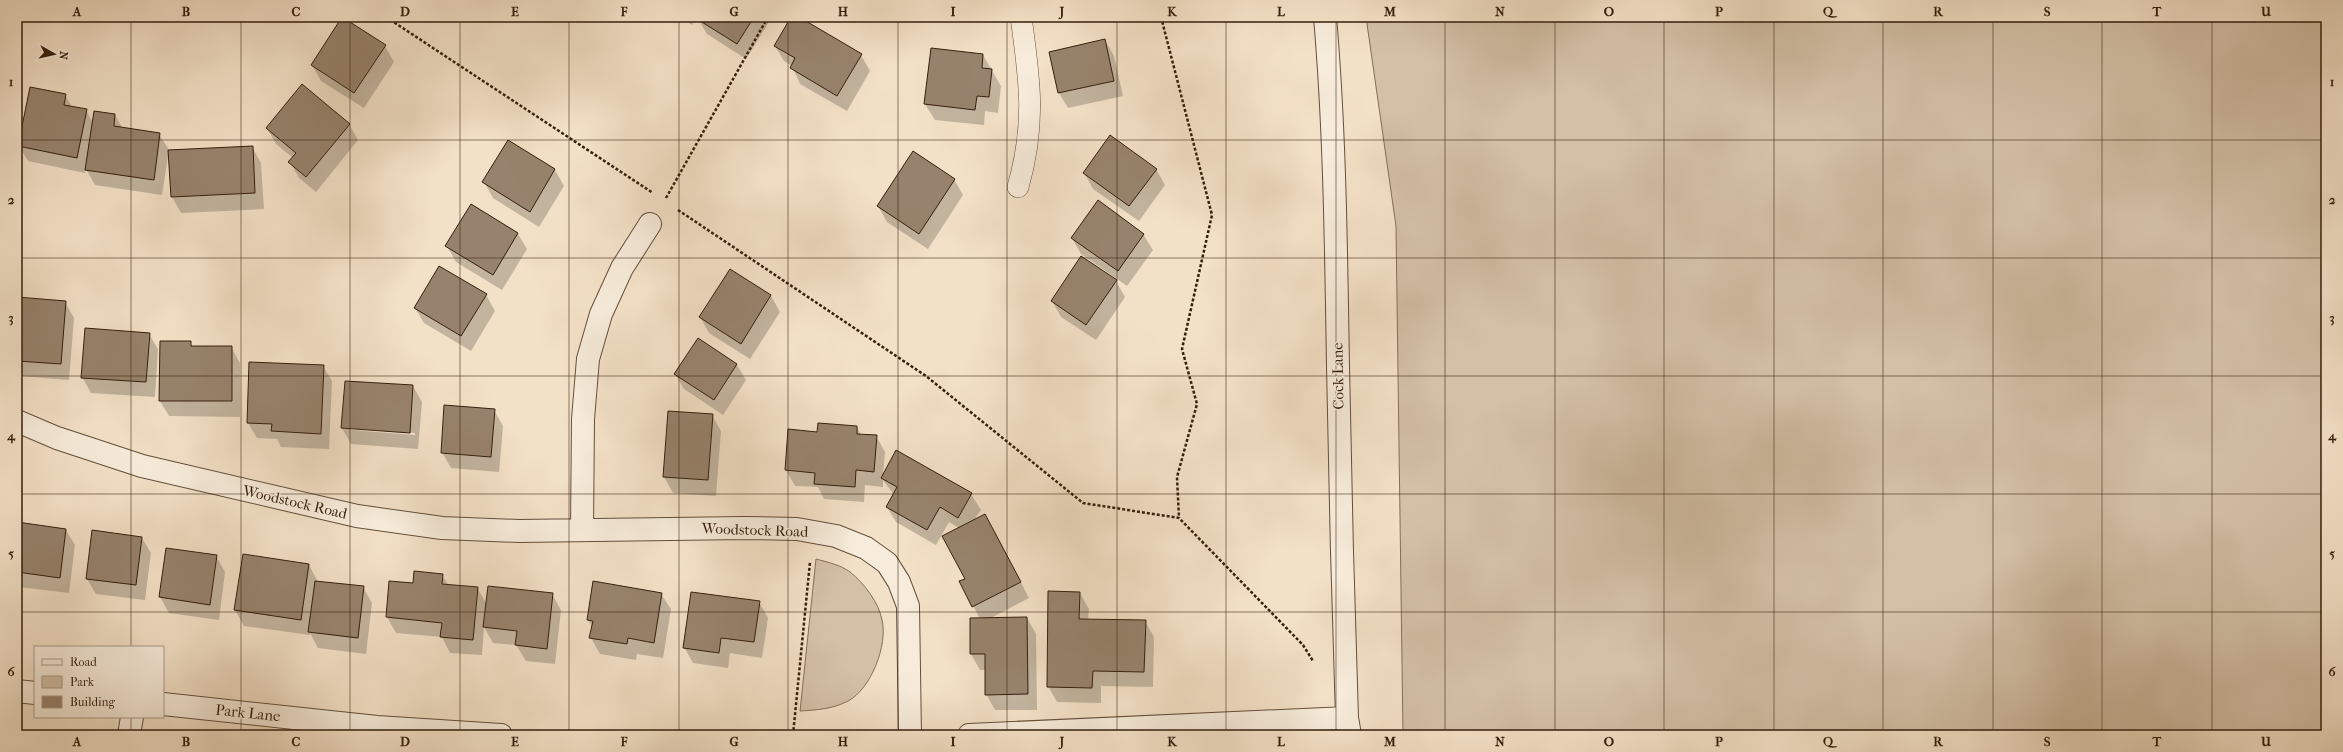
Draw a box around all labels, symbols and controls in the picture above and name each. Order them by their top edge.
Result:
text: A [72,4,82,19]
text: B [182,4,191,19]
text: C [292,4,301,19]
text: D [400,4,410,19]
text: E [511,4,519,19]
text: F [620,4,628,19]
text: G [729,4,739,19]
text: H [838,4,849,19]
text: I [950,4,956,19]
text: J [1058,4,1065,20]
text: K [1167,4,1178,19]
text: L [1277,4,1286,19]
text: M [1383,4,1396,19]
text: N [1495,4,1505,19]
text: O [1604,4,1614,19]
text: P [1715,4,1723,19]
text: Q [1823,4,1838,19]
text: R [1933,4,1944,19]
text: S [2044,4,2051,19]
text: T [2152,4,2163,19]
text: U [2260,4,2272,19]
north arrow [34,34,74,74]
text: N [56,50,70,61]
text: 1 [9,74,14,89]
text: 1 [2330,74,2335,89]
text: 2 [8,192,15,207]
text: 2 [2329,192,2336,207]
text: 3 [8,310,14,326]
text: 3 [2329,310,2335,326]
street label: Cock Lane [1328,342,1348,410]
text: 4 [6,428,16,444]
text: 4 [2327,428,2337,444]
street label: Woodstock Road [240,481,350,523]
street label: Woodstock Road [700,519,809,541]
text: 5 [8,546,14,561]
text: 5 [2329,546,2335,561]
legend [34,646,164,718]
text: Road [70,655,97,669]
text: 6 [7,664,15,679]
text: 6 [2328,664,2336,679]
text: Park [70,675,95,689]
text: Building [70,695,115,709]
street label: Park Lane [215,701,282,725]
text: A [72,734,82,749]
text: B [182,734,191,749]
text: C [292,734,301,749]
text: D [400,734,410,749]
text: E [511,734,519,749]
text: F [620,734,628,749]
text: G [729,734,739,749]
text: H [838,734,849,749]
text: I [950,734,956,749]
text: J [1058,734,1065,750]
text: K [1167,734,1178,749]
text: L [1277,734,1286,749]
text: M [1383,734,1396,749]
text: N [1495,734,1505,749]
text: O [1604,734,1614,749]
text: P [1715,734,1723,749]
text: Q [1823,734,1838,749]
text: R [1933,734,1944,749]
text: S [2044,734,2051,749]
text: T [2152,734,2163,749]
text: U [2260,734,2272,749]

